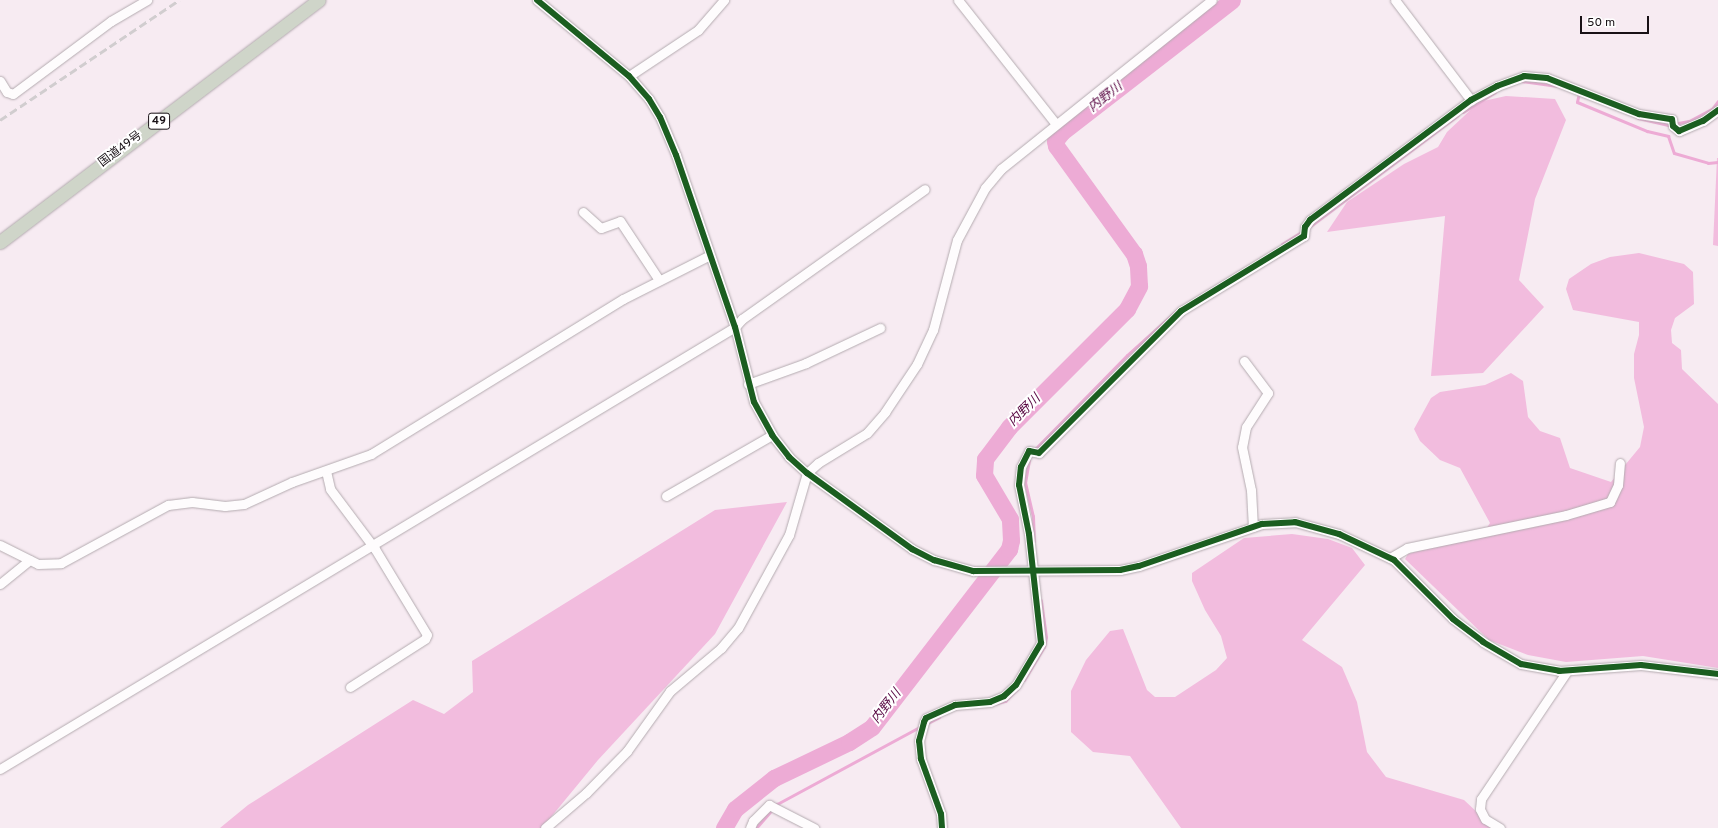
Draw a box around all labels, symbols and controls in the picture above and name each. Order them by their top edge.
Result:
scale bar [1582,8,1651,34]
text: 50 m [1587,15,1615,31]
water label: 内野川 [1086,80,1126,116]
road number: 49 [148,112,170,130]
street label: 国道49号 [97,129,145,171]
water label: 内野川 [1006,392,1044,430]
water label: 内野川 [869,687,905,727]

